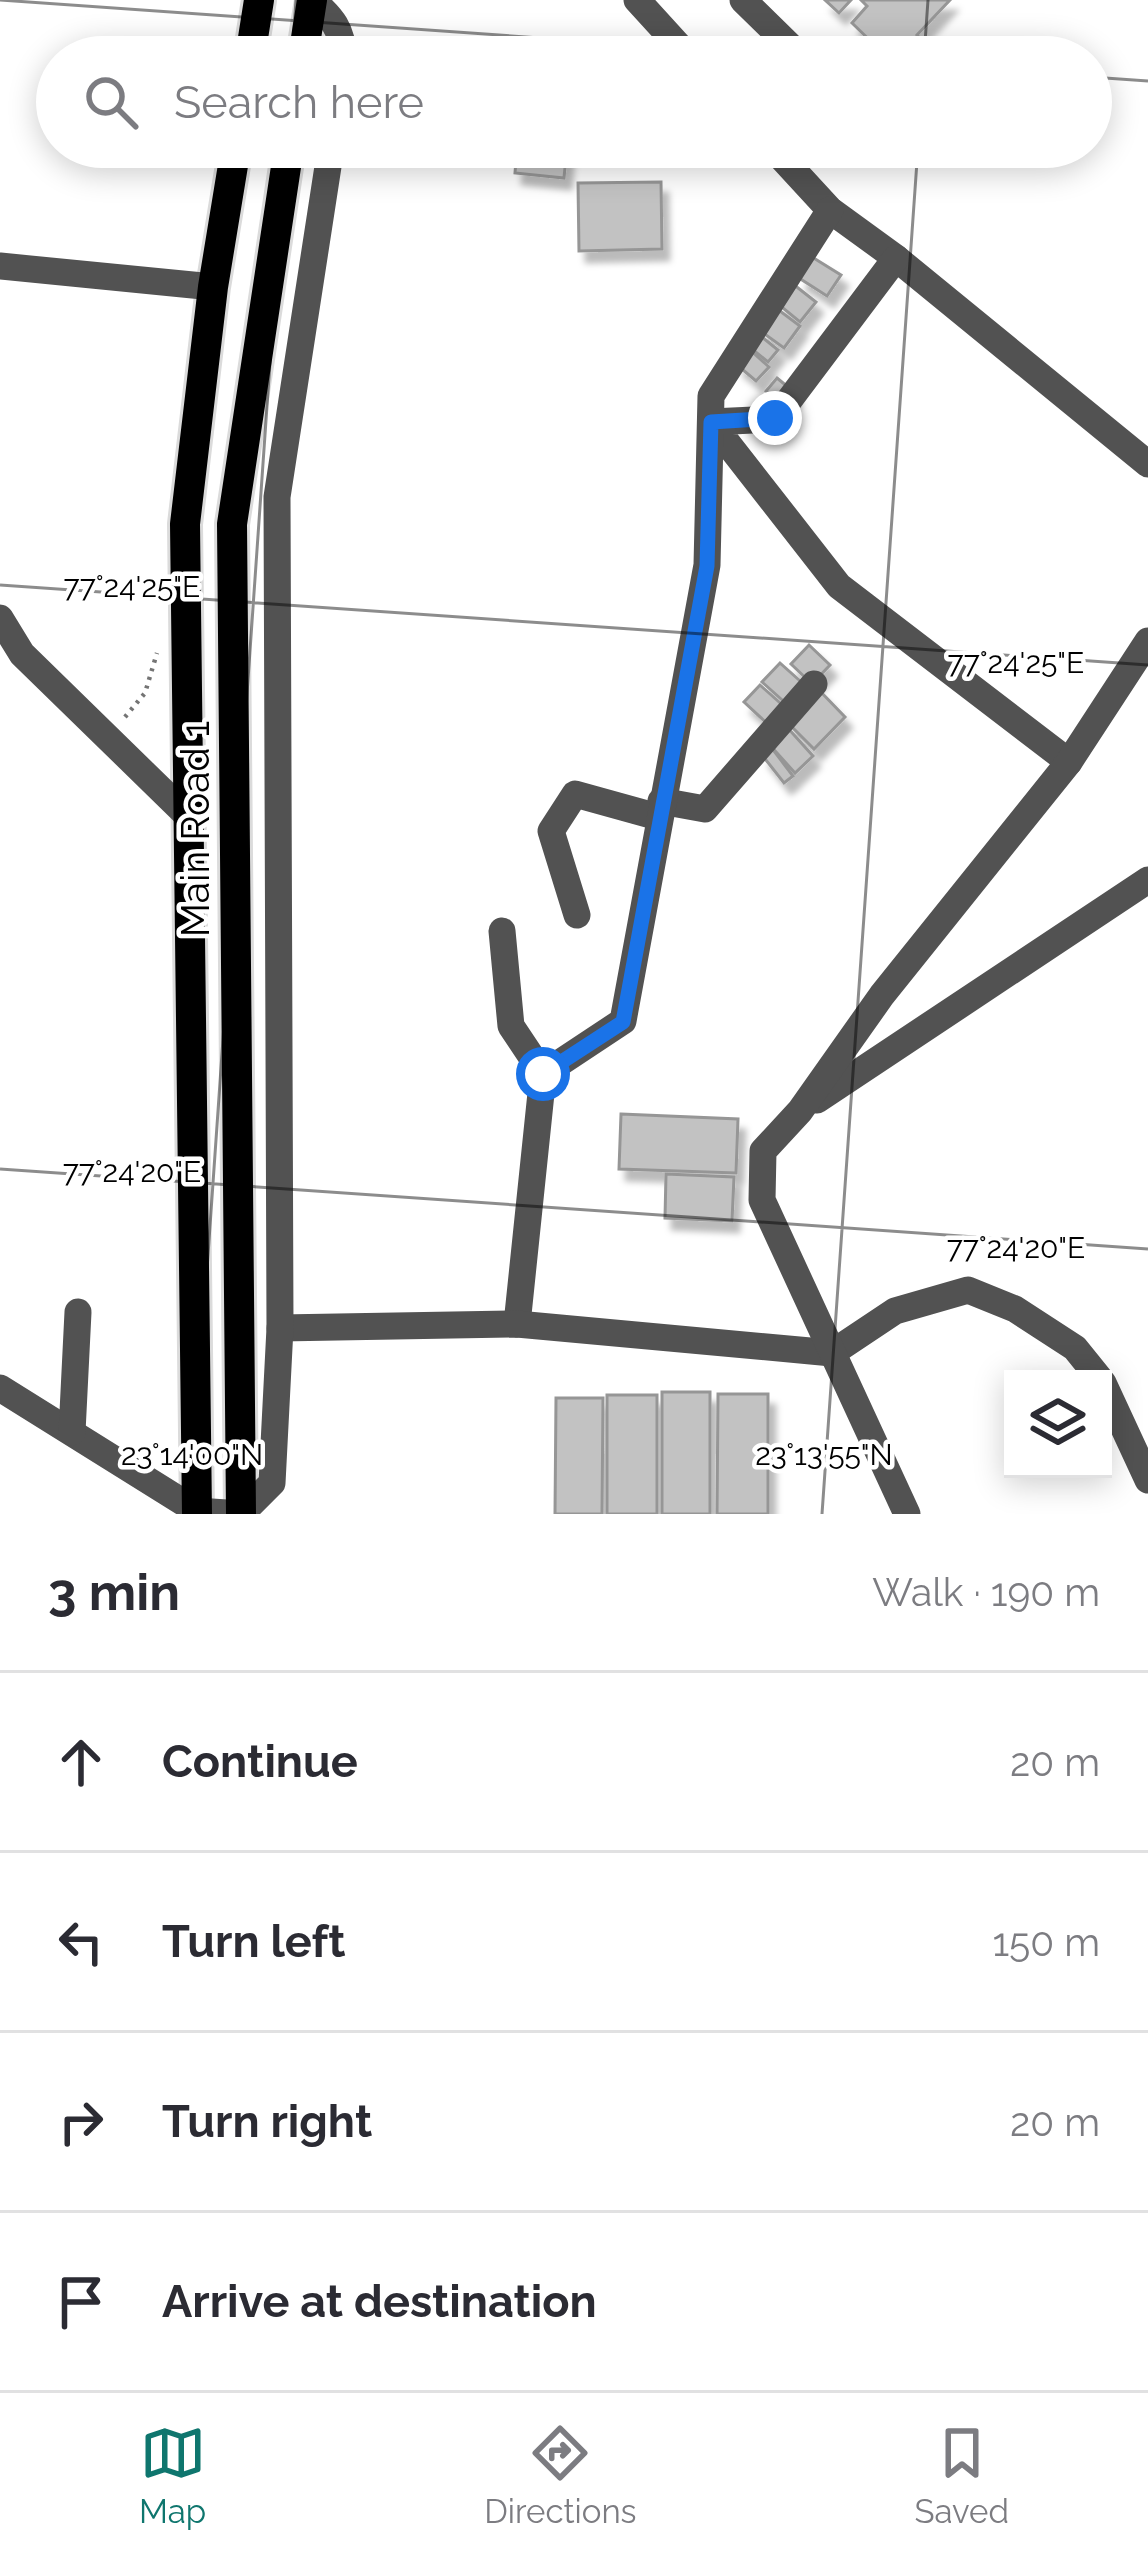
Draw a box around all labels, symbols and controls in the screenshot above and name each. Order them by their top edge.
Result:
search box [36,36,1112,168]
icon: search [78,69,144,135]
text: Search here [174,76,424,129]
route end [748,391,802,445]
text: 77°24'25"E [64,569,200,604]
text: 77°24'25"E [948,645,1084,680]
street label: Main Road 1 [172,721,218,937]
route start [516,1047,570,1101]
text: 77°24'20"E [63,1154,201,1189]
text: 77°24'20"E [947,1230,1085,1265]
map controls [1004,1370,1112,1478]
button: layers [1004,1370,1112,1478]
text: 23°14'00"N [121,1437,263,1472]
text: 23°13'55"N [755,1437,893,1472]
text: 3 min [48,1562,180,1622]
text: Walk · 190 m [872,1569,1100,1615]
icon: ahead [48,1729,114,1795]
text: Continue [162,1735,358,1788]
text: 20 m [1010,1739,1100,1785]
icon: left [48,1909,114,1975]
text: Turn left [162,1915,345,1968]
text: 150 m [992,1919,1100,1965]
icon: right [48,2089,114,2155]
text: Turn right [162,2095,372,2148]
text: 20 m [1010,2099,1100,2145]
icon: arrive [48,2269,114,2335]
text: Arrive at destination [162,2275,597,2328]
tab: Map [139,2420,206,2531]
tab: Directions [484,2420,637,2531]
tab: Saved [915,2420,1009,2531]

